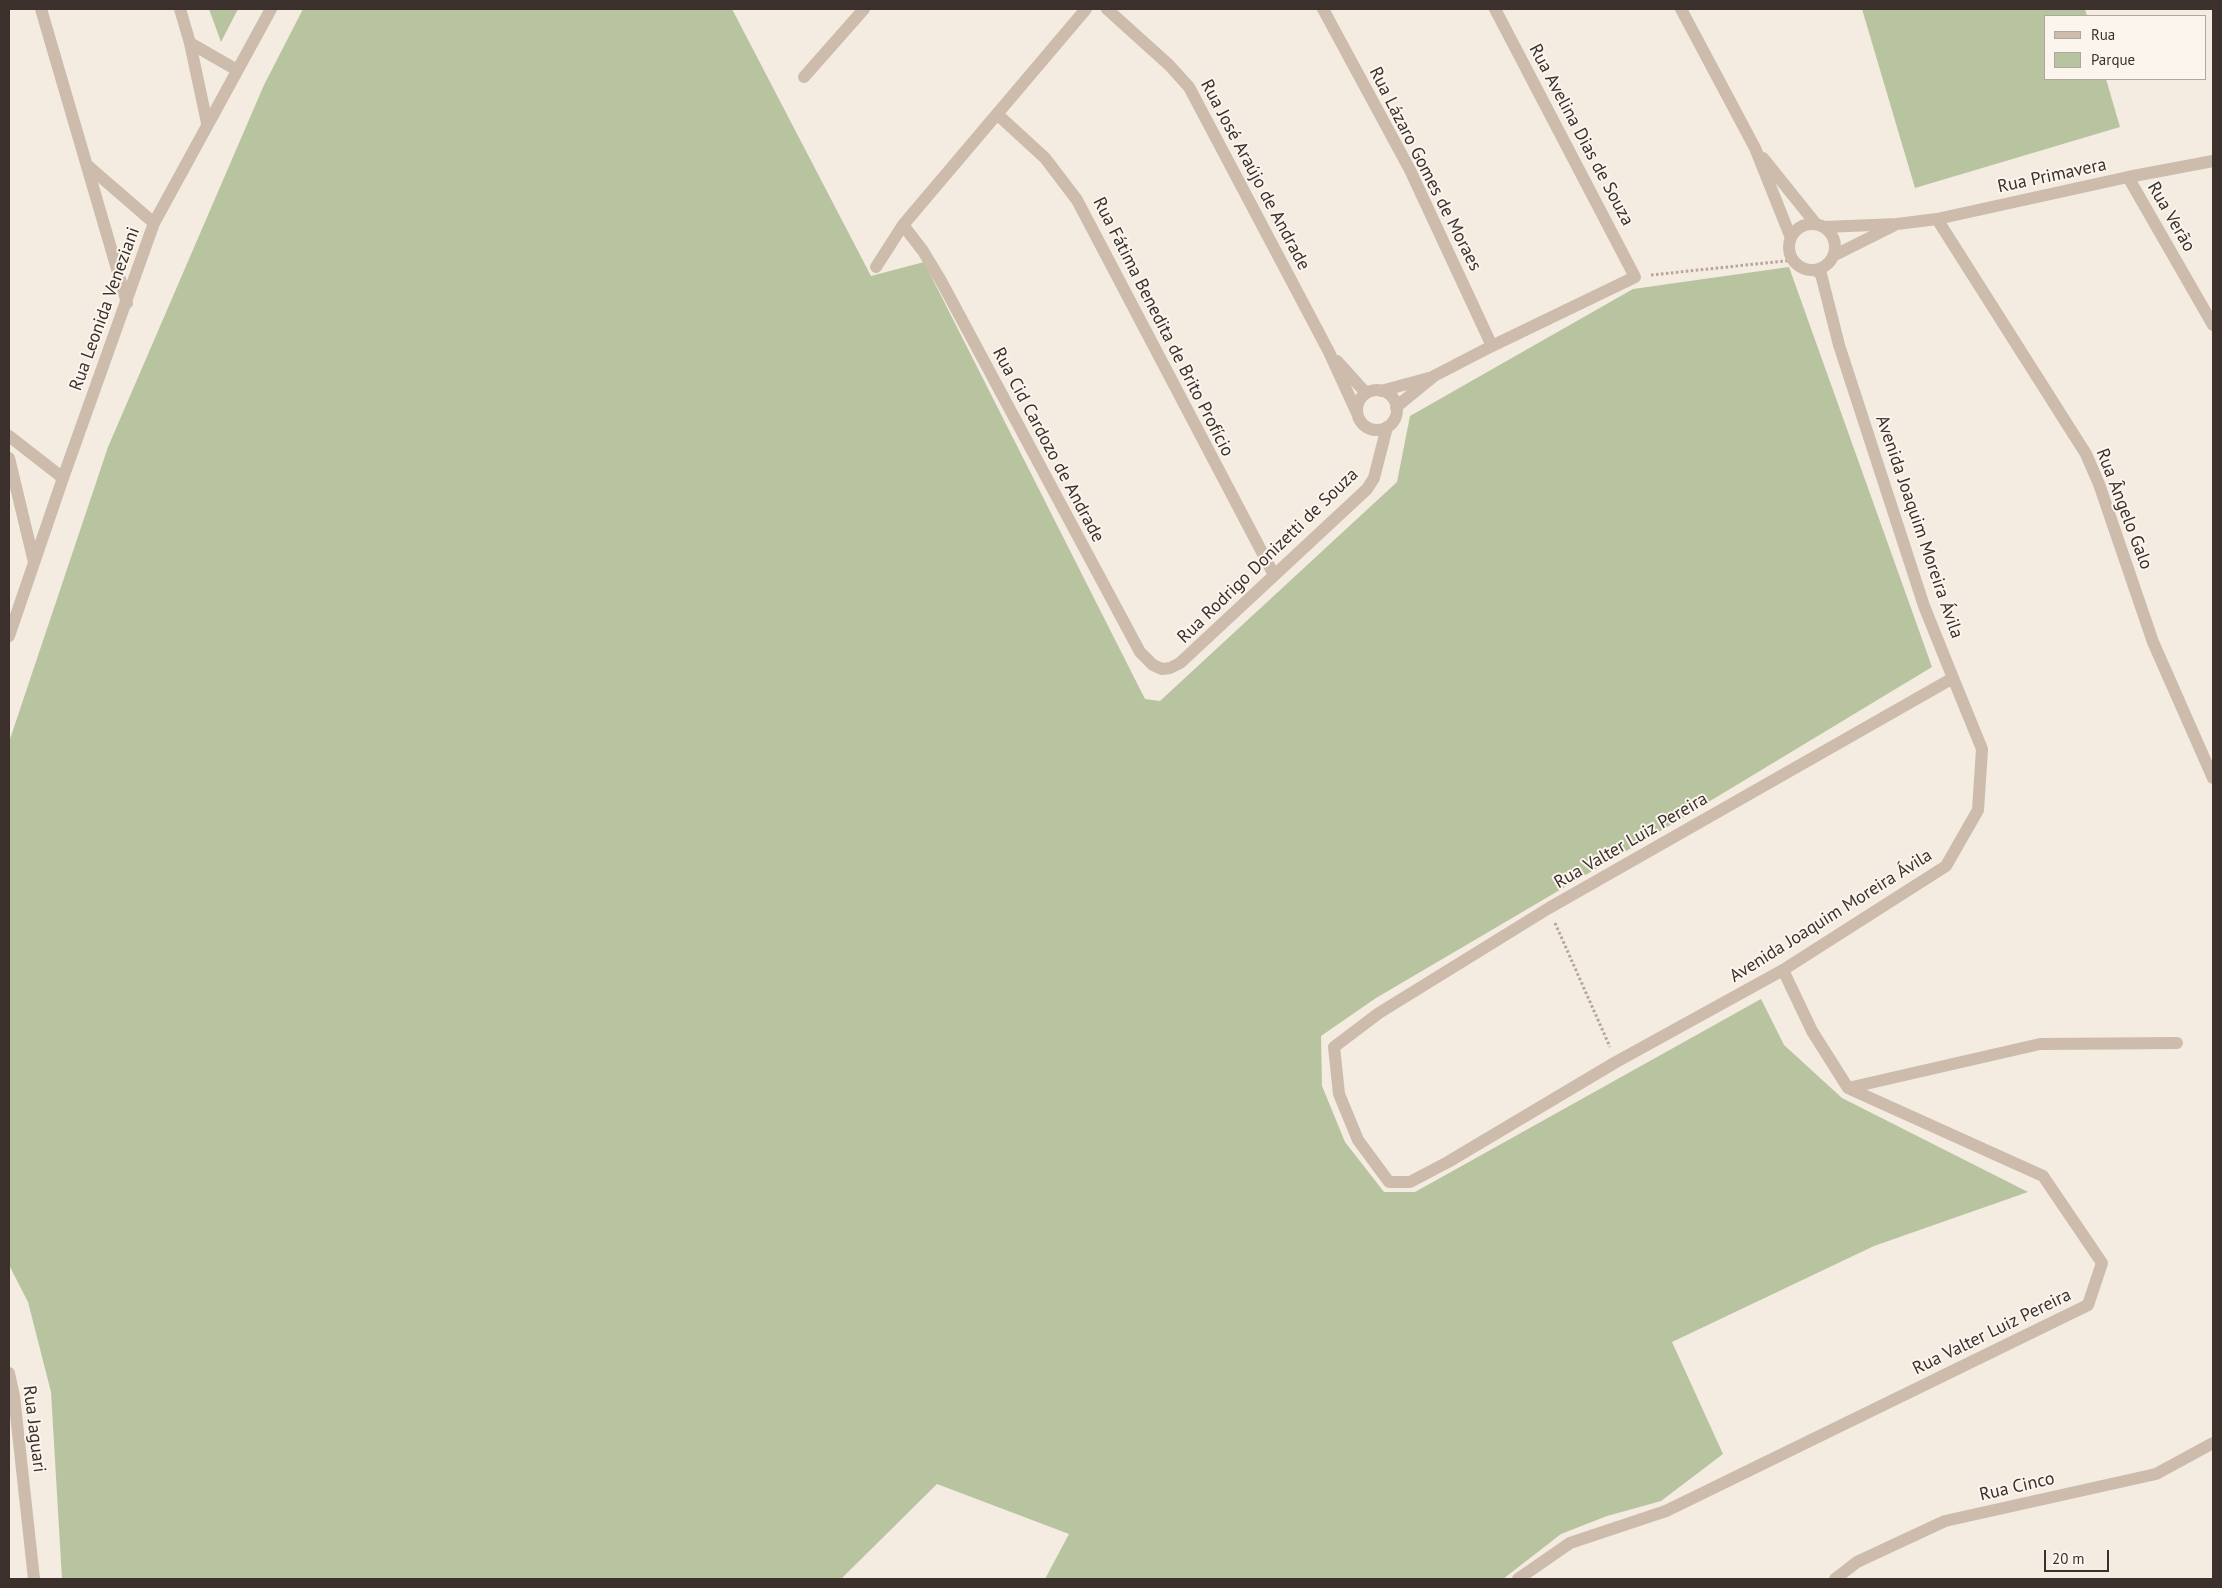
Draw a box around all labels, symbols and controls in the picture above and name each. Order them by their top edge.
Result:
legend [2044,15,2207,80]
text: Rua [2091,25,2115,44]
street label: Rua Avelina Dias de Souza [1524,40,1638,230]
text: Parque [2091,50,2135,69]
street label: Rua Lázaro Gomes de Moraes [1364,63,1486,275]
street label: Rua José Araújo de Andrade [1196,76,1314,274]
street label: Rua Primavera [1996,154,2108,198]
street label: Rua Verão [2142,178,2200,256]
street label: Rua Fátima Benedita de Brito Profício [1088,194,1238,460]
street label: Rua Leonida Veneziani [65,224,145,394]
street label: Rua Cid Cardozo de Andrade [987,344,1109,546]
street label: Avenida Joaquim Moreira Ávila [1871,413,1967,641]
street label: Rua Ângelo Galo [2091,446,2157,572]
street label: Rua Rodrigo Donizetti de Souza [1173,464,1363,648]
street label: Rua Valter Luiz Pereira [1550,788,1712,894]
street label: Avenida Joaquim Moreira Ávila [1726,845,1936,987]
street label: Rua Valter Luiz Pereira [1909,1284,2075,1380]
street label: Rua Jaguari [18,1384,50,1474]
street label: Rua Cinco [1977,1468,2057,1506]
scale bar [2047,1540,2112,1572]
text: 20 m [2052,1549,2085,1568]

